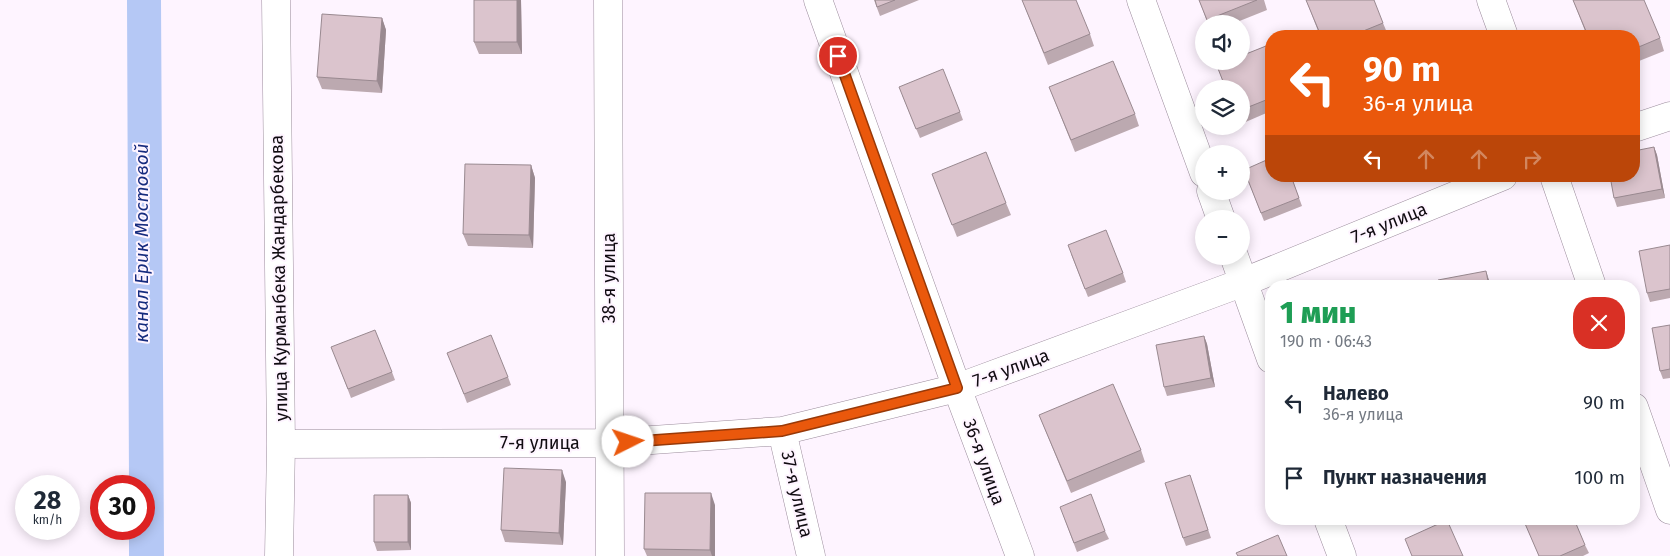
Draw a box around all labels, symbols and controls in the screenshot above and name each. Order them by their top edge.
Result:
map controls [1195,15,1250,265]
button: sound [1195,15,1250,70]
pin [817,35,859,77]
icon: arrive [824,42,852,70]
text: 90 m [1363,48,1441,90]
icon: left [1280,50,1345,115]
button: layers [1195,80,1250,135]
text: 36-я улица [1363,90,1473,117]
street label: улица Курманбека Жандарбекова [266,135,292,421]
water label: канал Ерик Мостовой [130,143,153,343]
button: + [1195,145,1250,200]
icon: left [1359,145,1387,173]
icon: ahead [1412,145,1440,173]
icon: ahead [1465,145,1493,173]
icon: right [1518,145,1546,173]
street label: 7-я улица [1348,198,1430,248]
button: − [1195,210,1250,265]
street label: 38-я улица [598,233,620,323]
text: 1 мин [1280,295,1356,331]
button: close [1573,297,1625,349]
text: 190 m · 06:43 [1280,332,1372,351]
street label: 7-я улица [970,344,1052,392]
text: Налево [1323,382,1389,405]
icon: left [1280,389,1308,417]
text: 90 m [1583,391,1625,414]
text: 36-я улица [1323,405,1403,424]
position arrow [601,415,653,467]
street label: 36-я улица [958,416,1010,508]
street label: 7-я улица [500,432,580,454]
street label: 37-я улица [776,448,818,540]
icon: arrive [1280,464,1308,492]
text: Пункт назначения [1323,466,1487,489]
text: 100 m [1574,466,1625,489]
speed limit sign: 30 [90,475,155,540]
text: 28 [34,486,61,516]
text: km/h [33,513,62,527]

